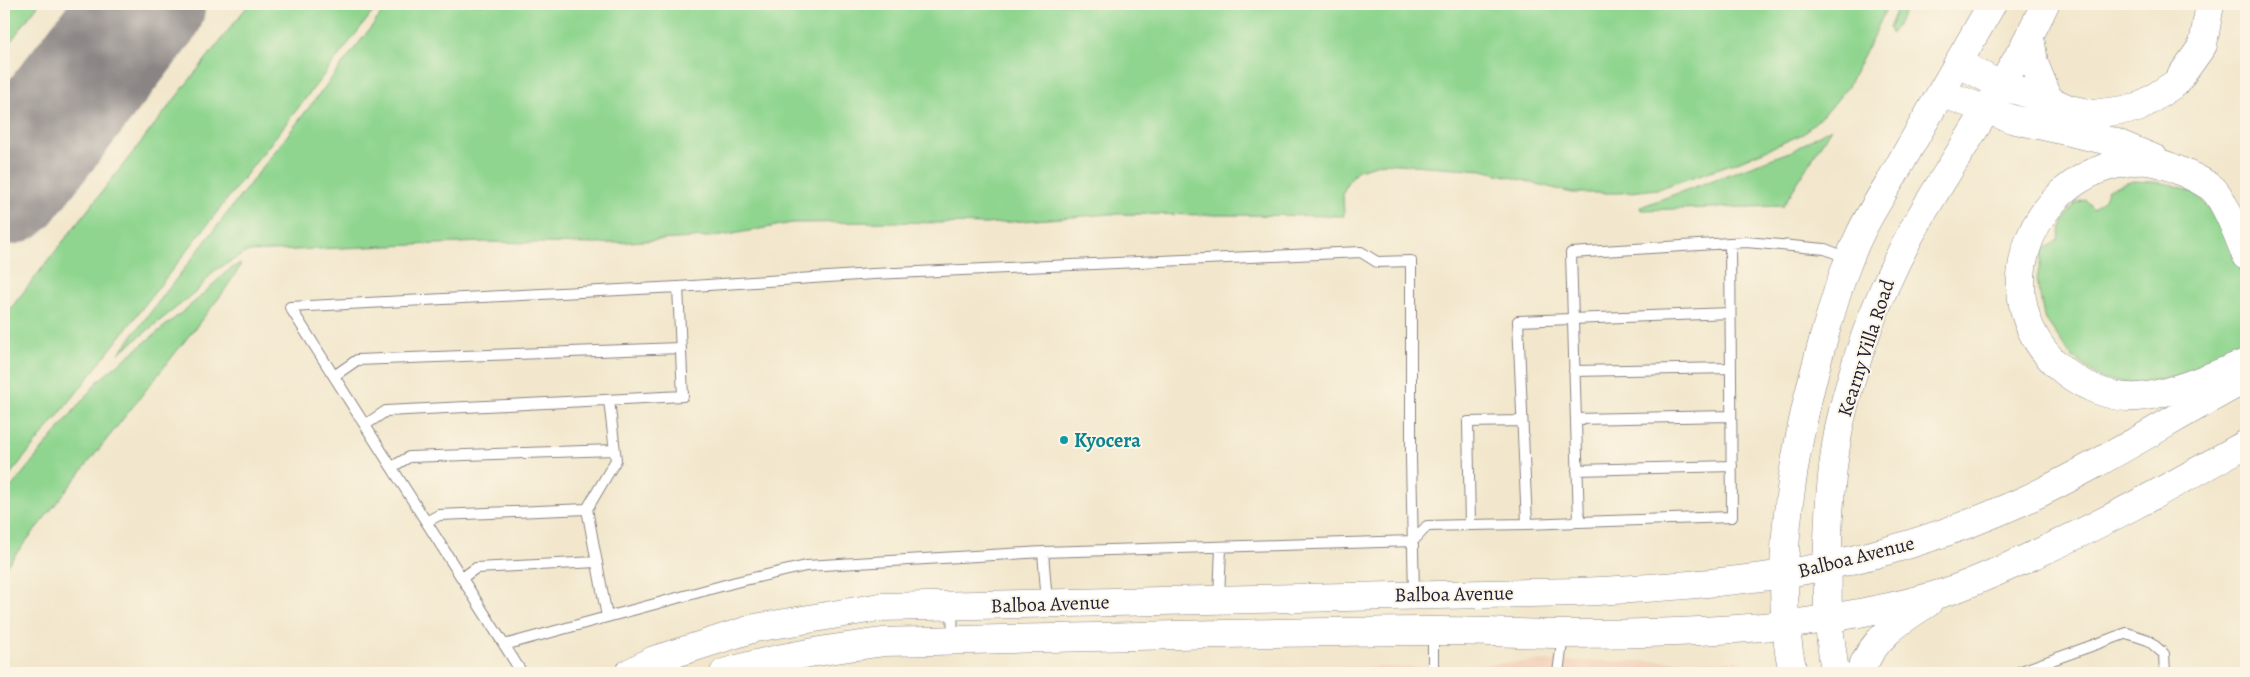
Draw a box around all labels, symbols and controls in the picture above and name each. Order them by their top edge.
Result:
street label: Kearny Villa Road [1831,276,1901,420]
place label: Kyocera [1074,427,1141,454]
marker: Kyocera [1058,434,1070,446]
street label: Balboa Avenue [1795,529,1917,585]
street label: Balboa Avenue [1394,579,1514,609]
street label: Balboa Avenue [990,588,1110,620]

